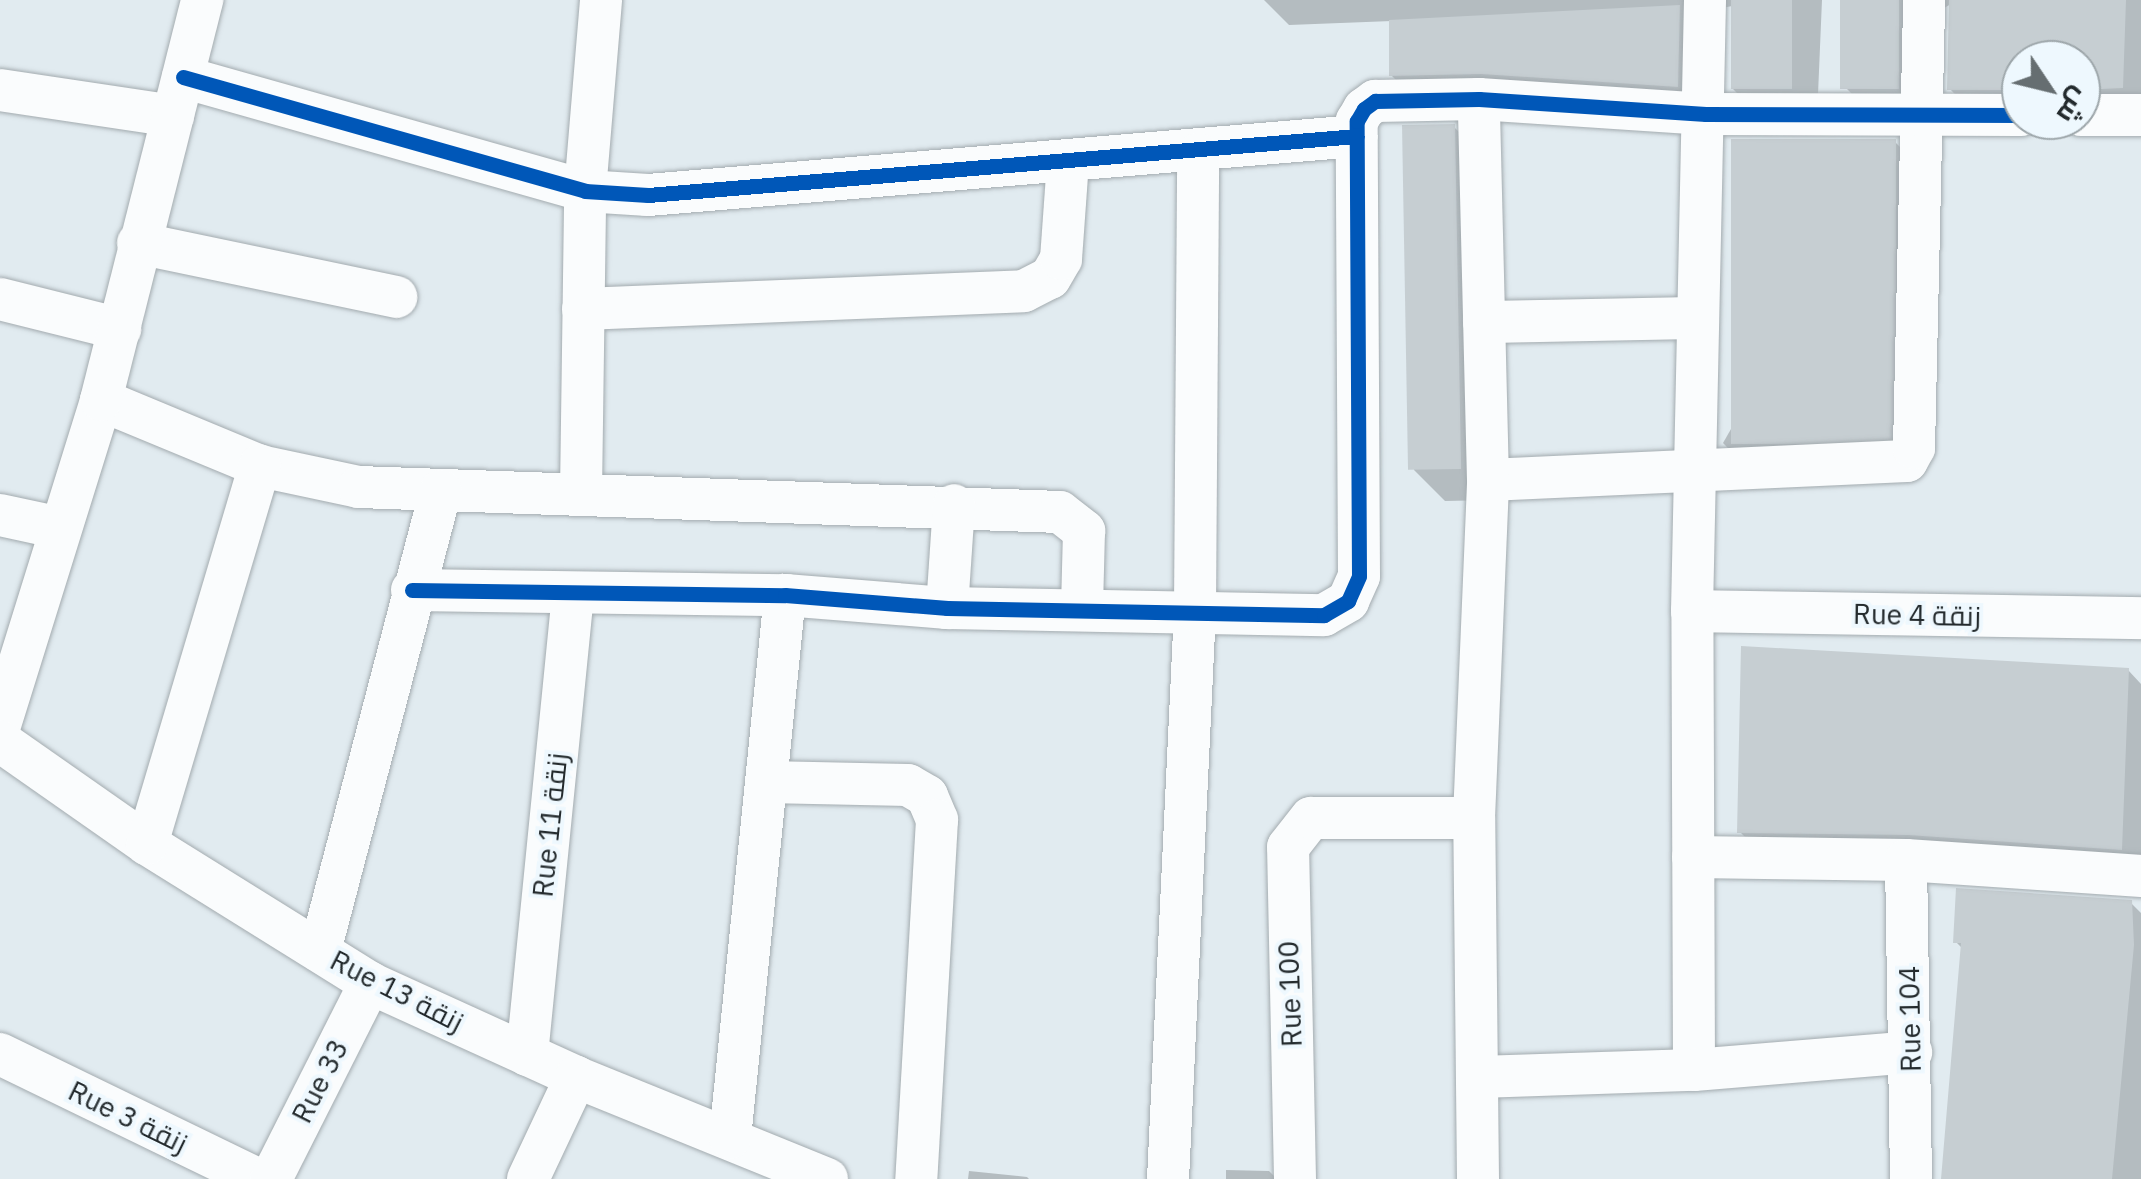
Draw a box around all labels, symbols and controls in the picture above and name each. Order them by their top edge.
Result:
north arrow [2001,40,2101,140]
text: ش [2049,81,2100,132]
street label: Rue 4 زنقة [1853,597,1981,633]
street label: Rue 11 زنقة [526,751,574,899]
street label: Rue 100 [1271,940,1309,1048]
street label: Rue 13 زنقة [325,943,469,1039]
street label: Rue 104 [1892,966,1928,1072]
street label: Rue 33 [285,1034,355,1128]
street label: Rue 3 زنقة [63,1074,193,1160]

